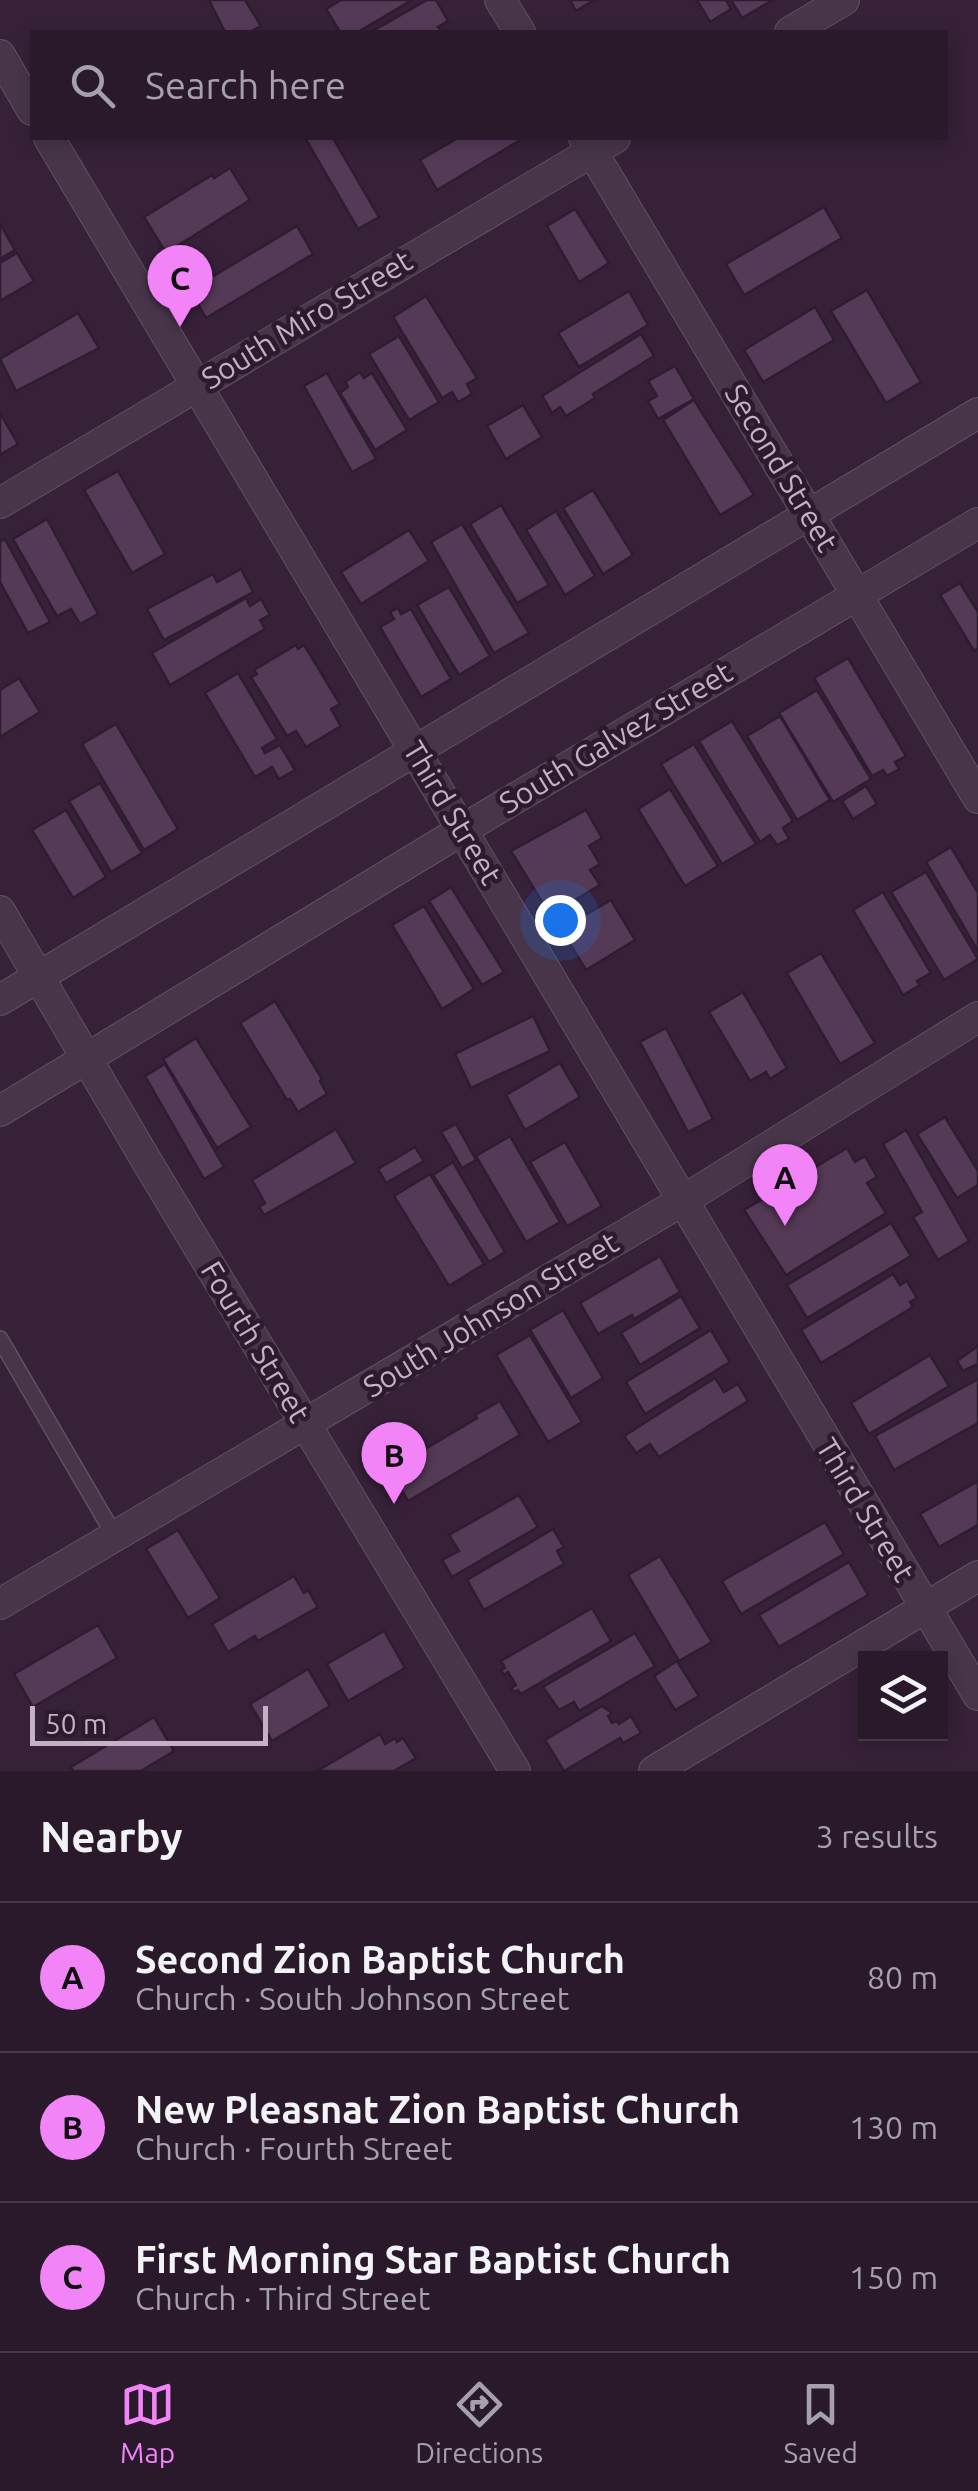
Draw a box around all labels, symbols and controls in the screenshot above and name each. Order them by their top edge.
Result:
search box [30,30,948,140]
icon: search [65,58,120,113]
text: Search here [145,64,346,106]
street label: South Miro Street [195,243,418,395]
pin: C [148,245,212,327]
street label: Second Street [719,378,845,557]
street label: South Galvez Street [493,654,738,820]
street label: Third Street [397,735,509,890]
your location [535,895,586,946]
pin: A [752,1144,818,1226]
street label: South Johnson Street [357,1225,624,1404]
street label: Fourth Street [195,1255,317,1428]
pin: B [362,1422,426,1504]
street label: Third Street [810,1432,922,1587]
map controls [858,1651,948,1741]
button: layers [858,1651,948,1741]
scale bar [30,1701,268,1746]
text: 50 m [45,1708,107,1739]
text: Nearby [40,1813,183,1860]
text: 3 results [816,1818,938,1854]
text: Second Zion Baptist Church [135,1938,625,1980]
text: A [61,1959,84,1995]
text: 80 m [867,1959,938,1995]
text: Church · South Johnson Street [135,1980,569,2016]
text: New Pleasnat Zion Baptist Church [135,2088,740,2130]
text: B [62,2109,83,2145]
text: 130 m [849,2109,938,2145]
text: Church · Fourth Street [135,2130,452,2166]
text: First Morning Star Baptist Church [135,2238,731,2280]
text: C [62,2259,83,2295]
text: 150 m [849,2259,938,2295]
text: Church · Third Street [135,2280,430,2316]
tab: Map [120,2377,175,2468]
tab: Directions [415,2377,543,2468]
tab: Saved [783,2377,858,2468]

